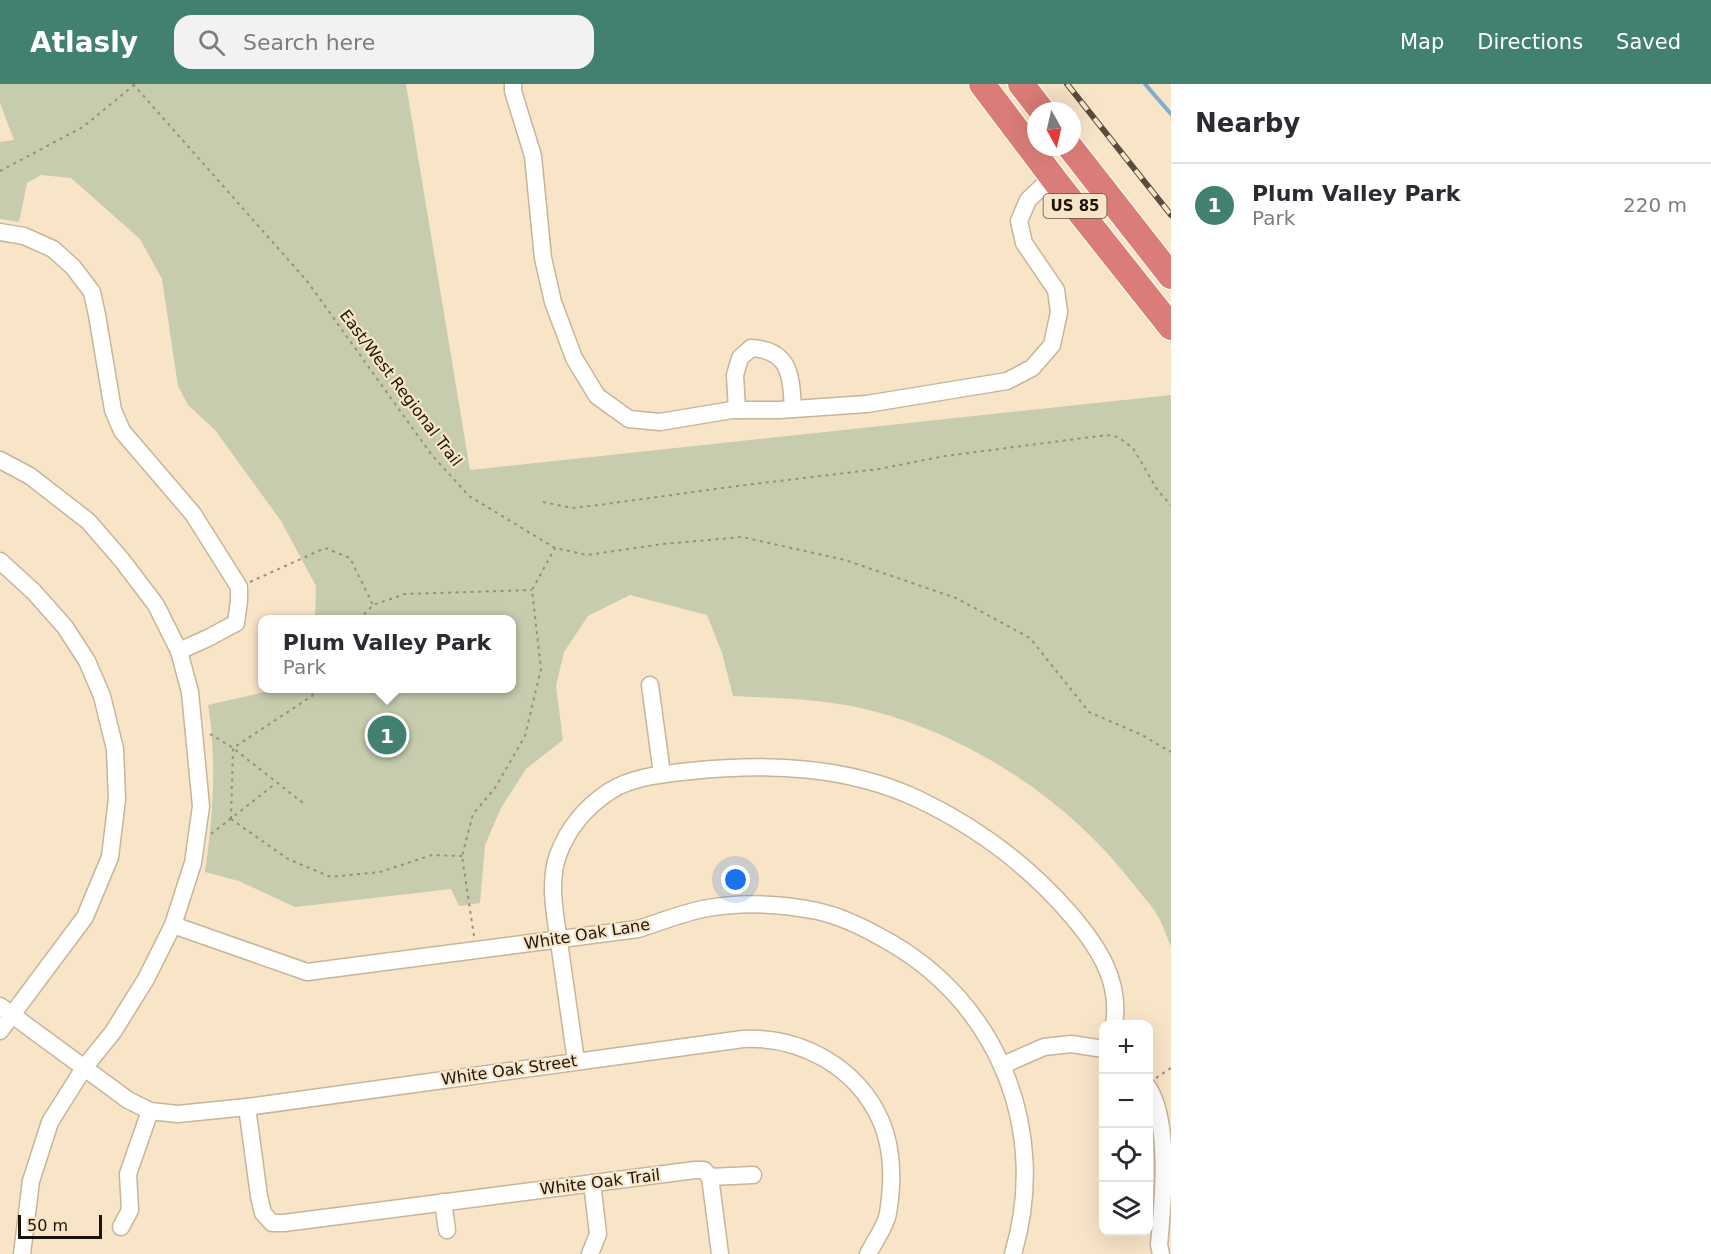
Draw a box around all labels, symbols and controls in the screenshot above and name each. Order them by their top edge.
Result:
search box [174,15,594,69]
text: Atlasly [30,26,138,59]
icon: search [195,26,228,59]
text: Search here [243,30,375,55]
text: Map [1400,30,1444,54]
text: Directions [1477,30,1583,54]
text: Saved [1616,30,1681,54]
north arrow [1027,102,1081,156]
text: Nearby [1195,108,1300,138]
text: Plum Valley Park [1252,181,1460,206]
text: 1 [1208,193,1221,217]
text: 220 m [1623,193,1687,217]
road number: US 85 [1044,194,1106,218]
text: Park [1252,206,1295,230]
street label: East/West Regional Trail [336,306,466,470]
popup [258,615,516,693]
text: Plum Valley Park [283,630,491,655]
text: Park [283,655,326,679]
pin: 1 [368,712,406,758]
your location [721,865,750,894]
street label: White Oak Lane [523,915,651,953]
map controls [1099,1020,1153,1236]
button: + [1099,1020,1153,1074]
street label: White Oak Street [440,1051,578,1089]
button: − [1099,1074,1153,1128]
button: locate [1099,1128,1153,1182]
street label: White Oak Trail [539,1165,661,1199]
button: layers [1099,1182,1153,1236]
scale bar [18,1212,102,1240]
text: 50 m [27,1216,68,1235]

